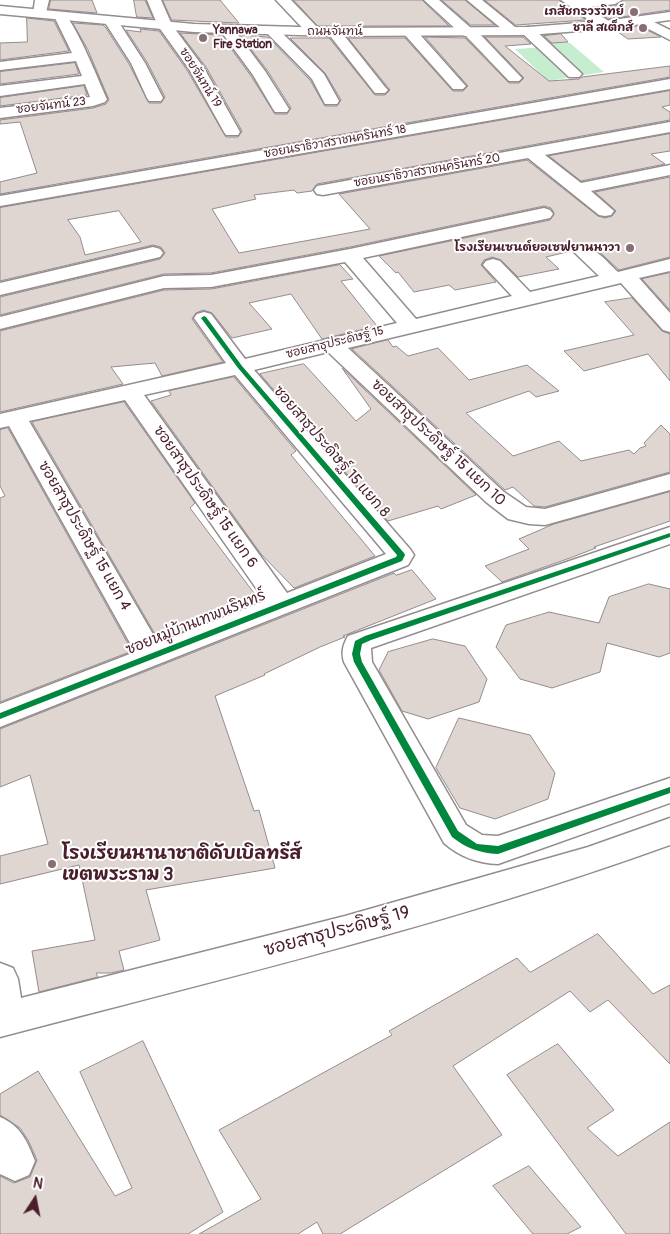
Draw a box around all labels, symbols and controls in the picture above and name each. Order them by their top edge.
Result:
place label: เภสัชกรวรวิทย์ [544,5,624,19]
marker: เภสัชกรวรวิทย์ [628,6,640,18]
place label: ชาลี สเต็กส์ [573,21,633,35]
marker: ชาลี สเต็กส์ [637,22,649,34]
place label: Yannawa Fire Station [213,24,272,52]
street label: ถนนจันทน์ [307,25,363,39]
marker: Yannawa Fire Station [197,32,209,44]
street label: ซอยจันทน์ 19 [176,45,224,111]
street label: ซอยจันทน์ 23 [15,95,87,117]
street label: ซอยนราธิวาสราชนครินทร์ 18 [263,122,407,162]
street label: ซอยนราธิวาสราชนครินทร์ 20 [353,151,501,191]
place label: โรงเรียนเซนต์ยอเซฟยานนาวา [454,241,620,255]
marker: โรงเรียนเซนต์ยอเซฟยานนาวา [624,242,636,254]
street label: ซอยสาธุประดิษฐ์ 15 [285,324,385,362]
street label: ซอยสาธุประดิษฐ์ 15 แยก 10 [367,376,509,510]
street label: ซอยสาธุประดิษฐ์ 15 แยก 8 [269,382,393,522]
street label: ซอยสาธุประดิษฐ์ 15 แยก 6 [149,422,261,572]
street label: ซอยสาธุประดิษฐ์ 15 แยก 4 [34,458,134,614]
street label: ซอยหมู่บ้านเทพนรินทร์ [123,587,269,659]
place label: โรงเรียนนานาชาติดับเบิลทรีส์ เขตพระราม 3 [62,843,301,886]
marker: โรงเรียนนานาชาติดับเบิลทรีส์ เขตพระราม 3 [46,858,58,870]
street label: ซอยสาธุประดิษฐ์ 19 [262,902,412,962]
north arrow [10,1174,60,1224]
text: N [32,1175,44,1193]

